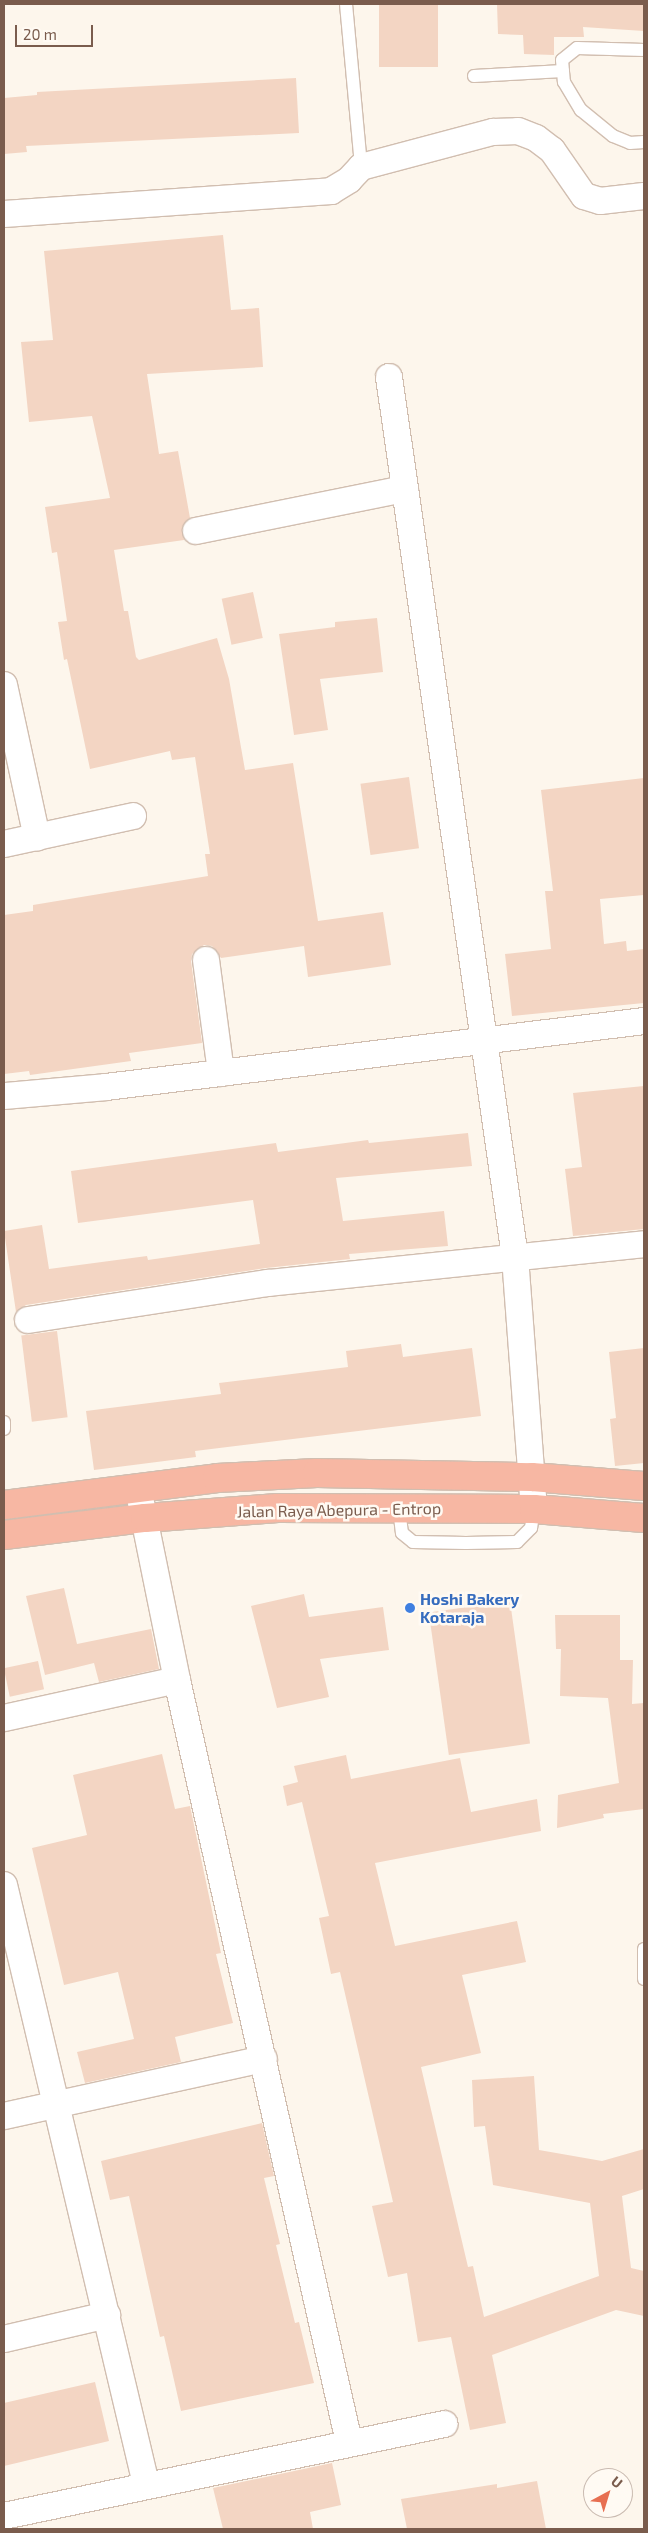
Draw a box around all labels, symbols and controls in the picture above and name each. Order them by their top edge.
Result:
scale bar [18,15,95,47]
text: 20 m [23,25,57,43]
street label: Jalan Raya Abepura - Entrop [237,1499,441,1521]
place label: Hoshi Bakery Kotaraja [420,1589,519,1627]
marker: Hoshi Bakery Kotaraja [404,1602,416,1614]
north arrow [583,2468,633,2518]
text: U [608,2472,626,2491]

